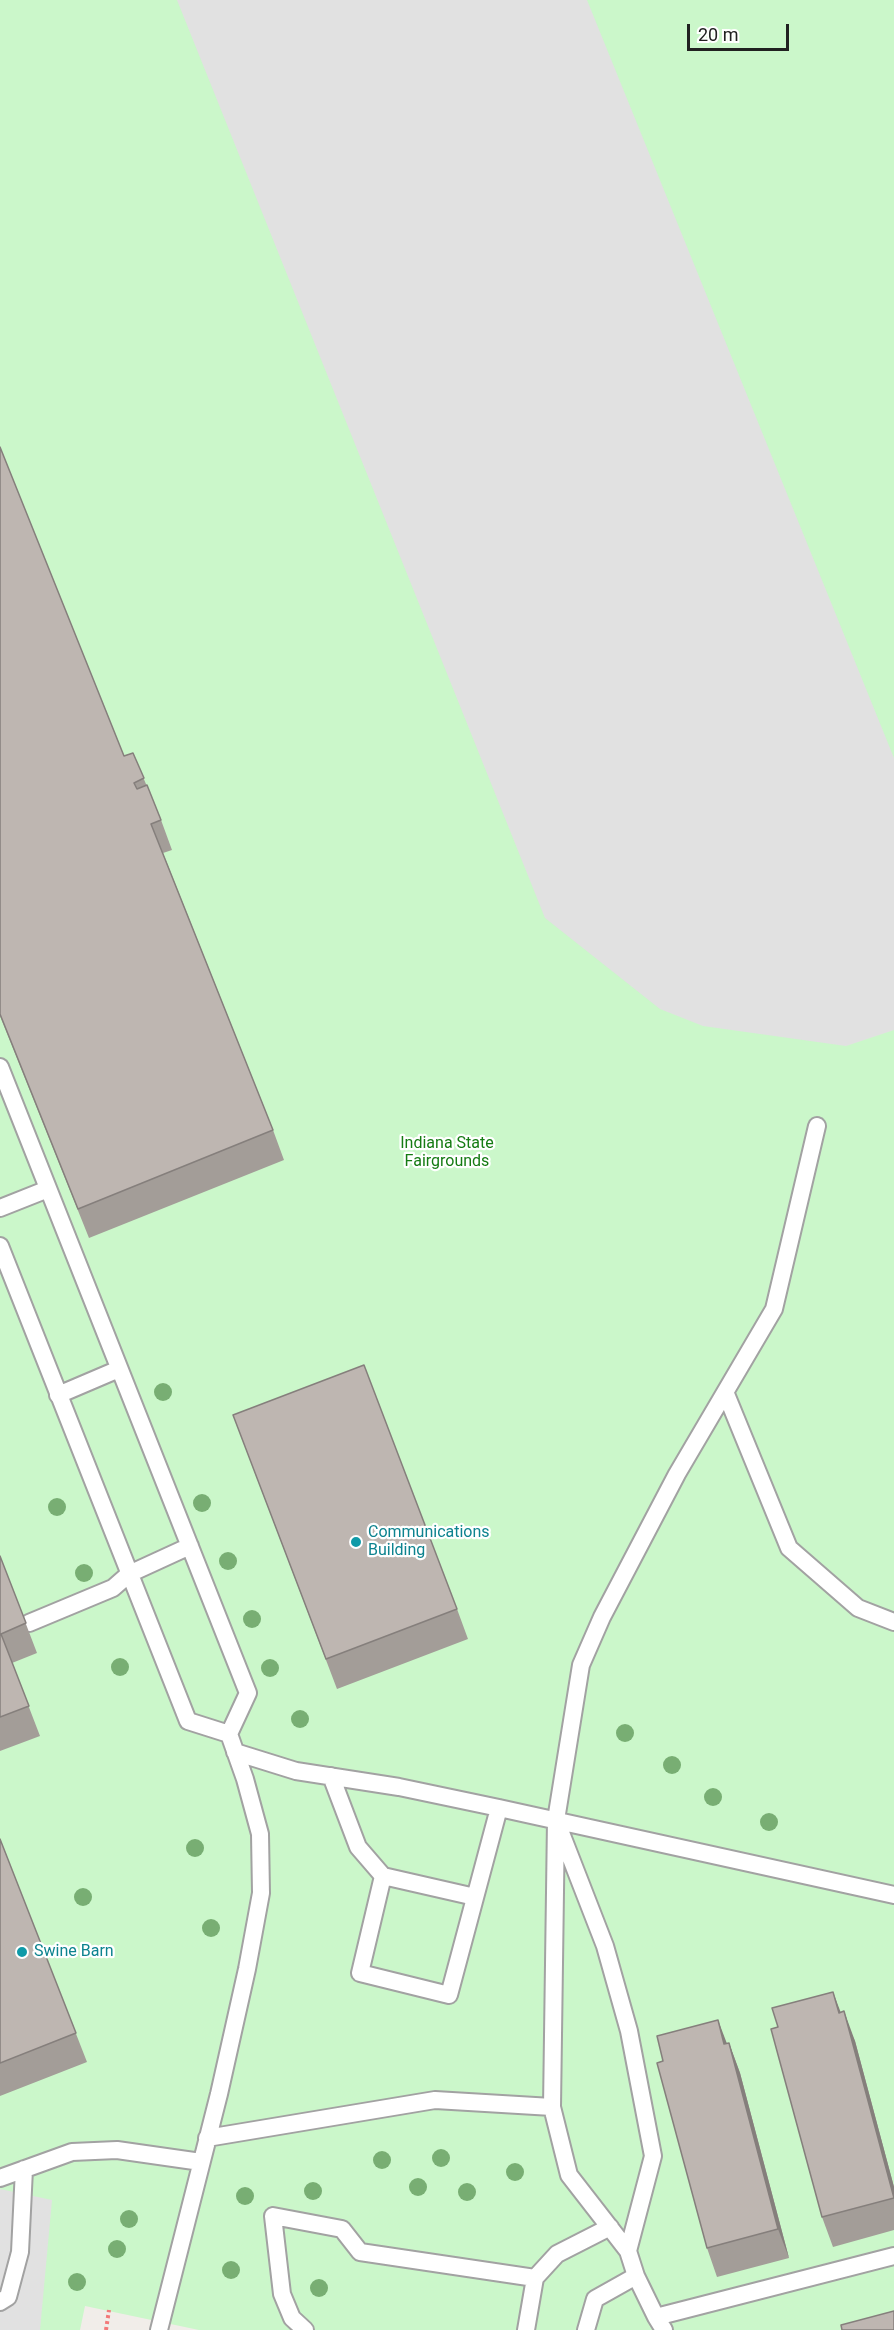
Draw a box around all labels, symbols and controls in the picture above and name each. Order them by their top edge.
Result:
scale bar [690,12,792,50]
text: 20 m [698,24,738,45]
park label: Indiana State Fairgrounds [400,1134,494,1172]
place label: Communications Building [368,1523,490,1561]
marker: Communications Building [349,1535,363,1549]
place label: Swine Barn [34,1942,114,1962]
marker: Swine Barn [15,1945,29,1959]

